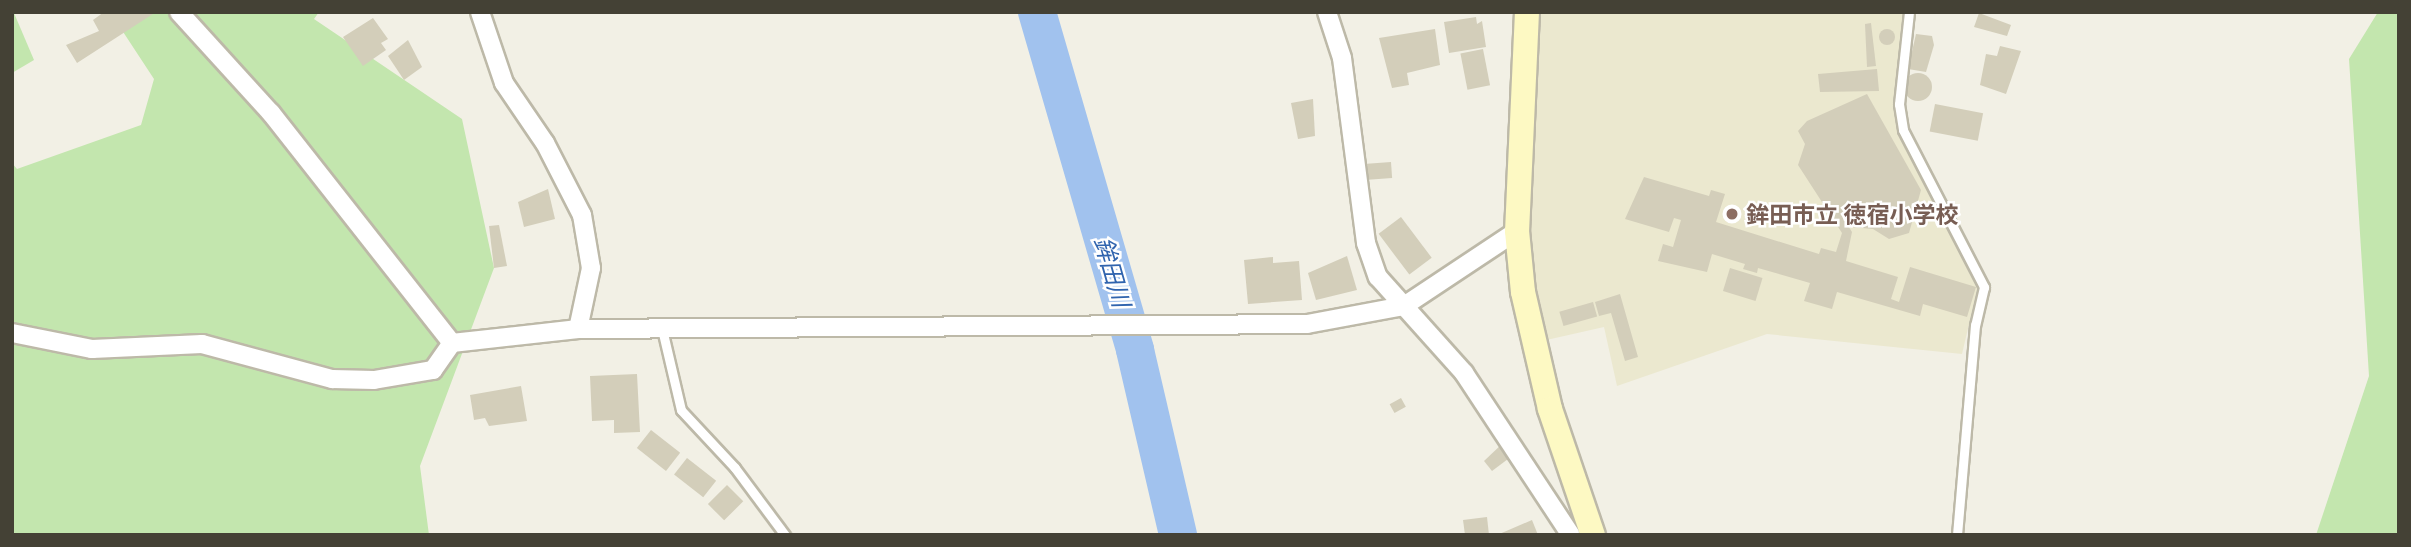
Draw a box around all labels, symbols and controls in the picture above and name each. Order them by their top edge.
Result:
place label: 鉾田市立 徳宿小学校 [1746,200,1958,228]
marker: 鉾田市立 徳宿小学校 [1724,206,1740,222]
water label: 鉾田川 [1088,233,1136,311]

